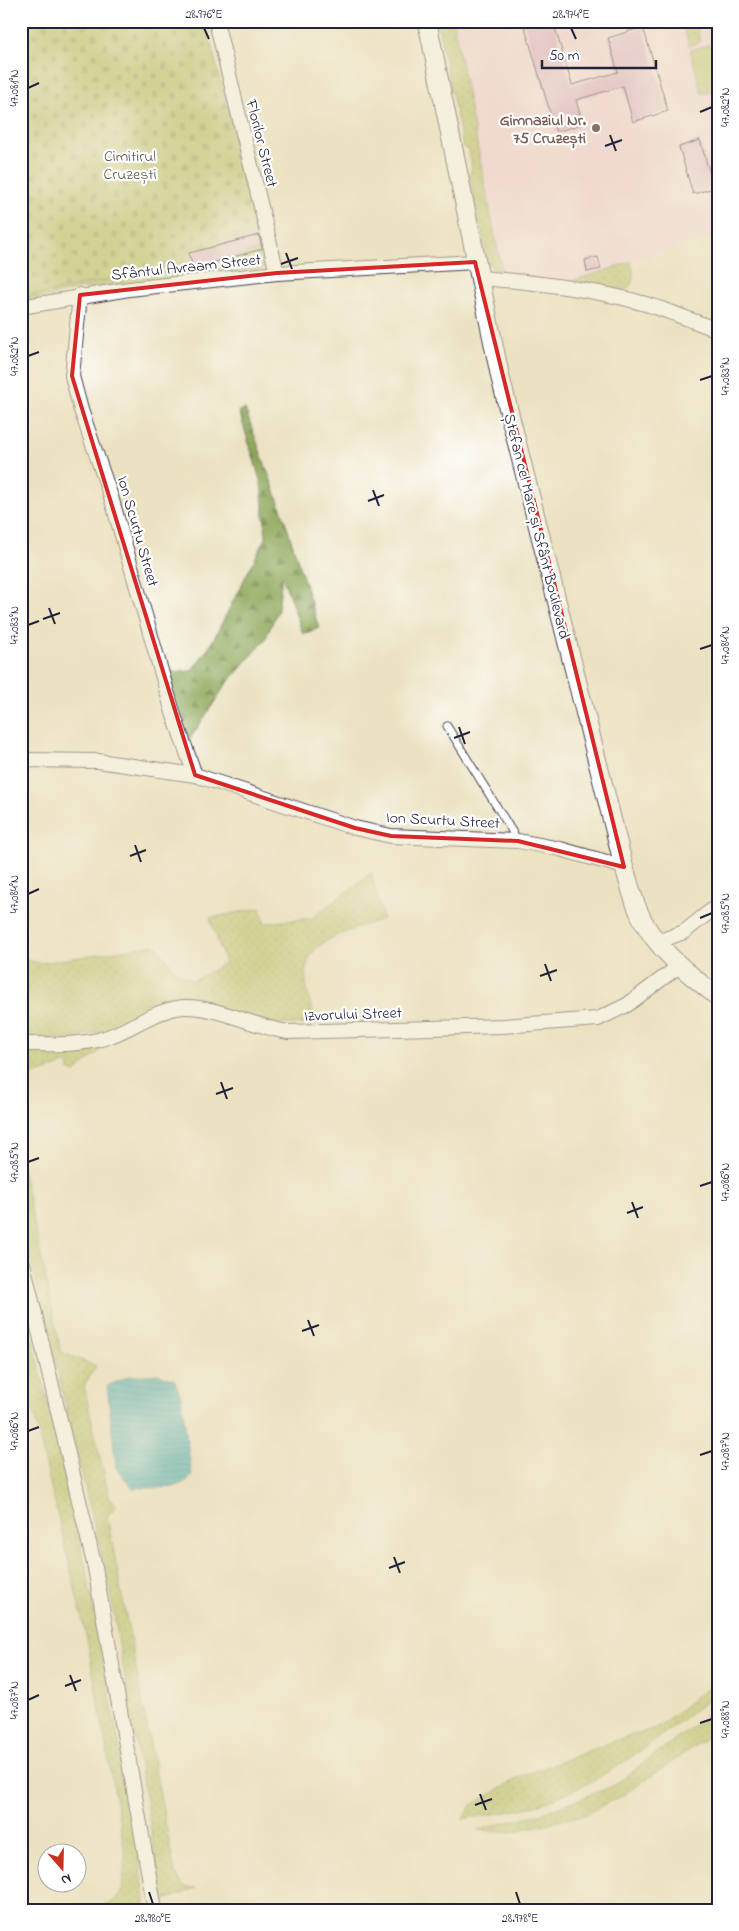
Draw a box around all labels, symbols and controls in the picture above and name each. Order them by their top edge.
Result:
text: 28.976°E [185,6,223,24]
text: 28.974°E [553,6,589,24]
scale bar [542,38,655,70]
text: 50 m [549,45,580,67]
text: 47.081°N [6,69,24,107]
text: 47.082°N [717,87,735,127]
street label: Florilor Street [238,96,284,190]
place label: Gimnaziul Nr. 75 Cruzești [500,109,587,151]
marker: Gimnaziul Nr. 75 Cruzești [590,122,602,134]
park label: Cimitirul Cruzești [103,145,157,187]
street label: Sfântul Avraam Street [110,248,263,288]
text: 47.082°N [6,336,24,376]
text: 47.083°N [717,357,735,395]
street label: Ștefan cel Mare și Sfânt Boulevard [496,411,576,642]
street label: Ion Scurtu Street [110,473,165,590]
text: 47.083°N [6,606,24,644]
text: 47.084°N [717,626,735,664]
street label: Ion Scurtu Street [385,806,501,836]
text: 47.084°N [6,875,24,913]
text: 47.085°N [717,893,735,933]
street label: Izvorului Street [304,1001,403,1029]
text: 47.085°N [6,1142,24,1182]
text: 47.086°N [717,1163,735,1201]
text: 47.086°N [6,1412,24,1450]
text: 47.087°N [717,1432,735,1470]
text: 47.087°N [6,1681,24,1719]
text: 47.088°N [717,1700,735,1738]
north arrow [38,1844,88,1894]
text: N [58,1867,74,1890]
text: 28.980°E [135,1910,171,1928]
text: 28.978°E [502,1910,538,1928]

